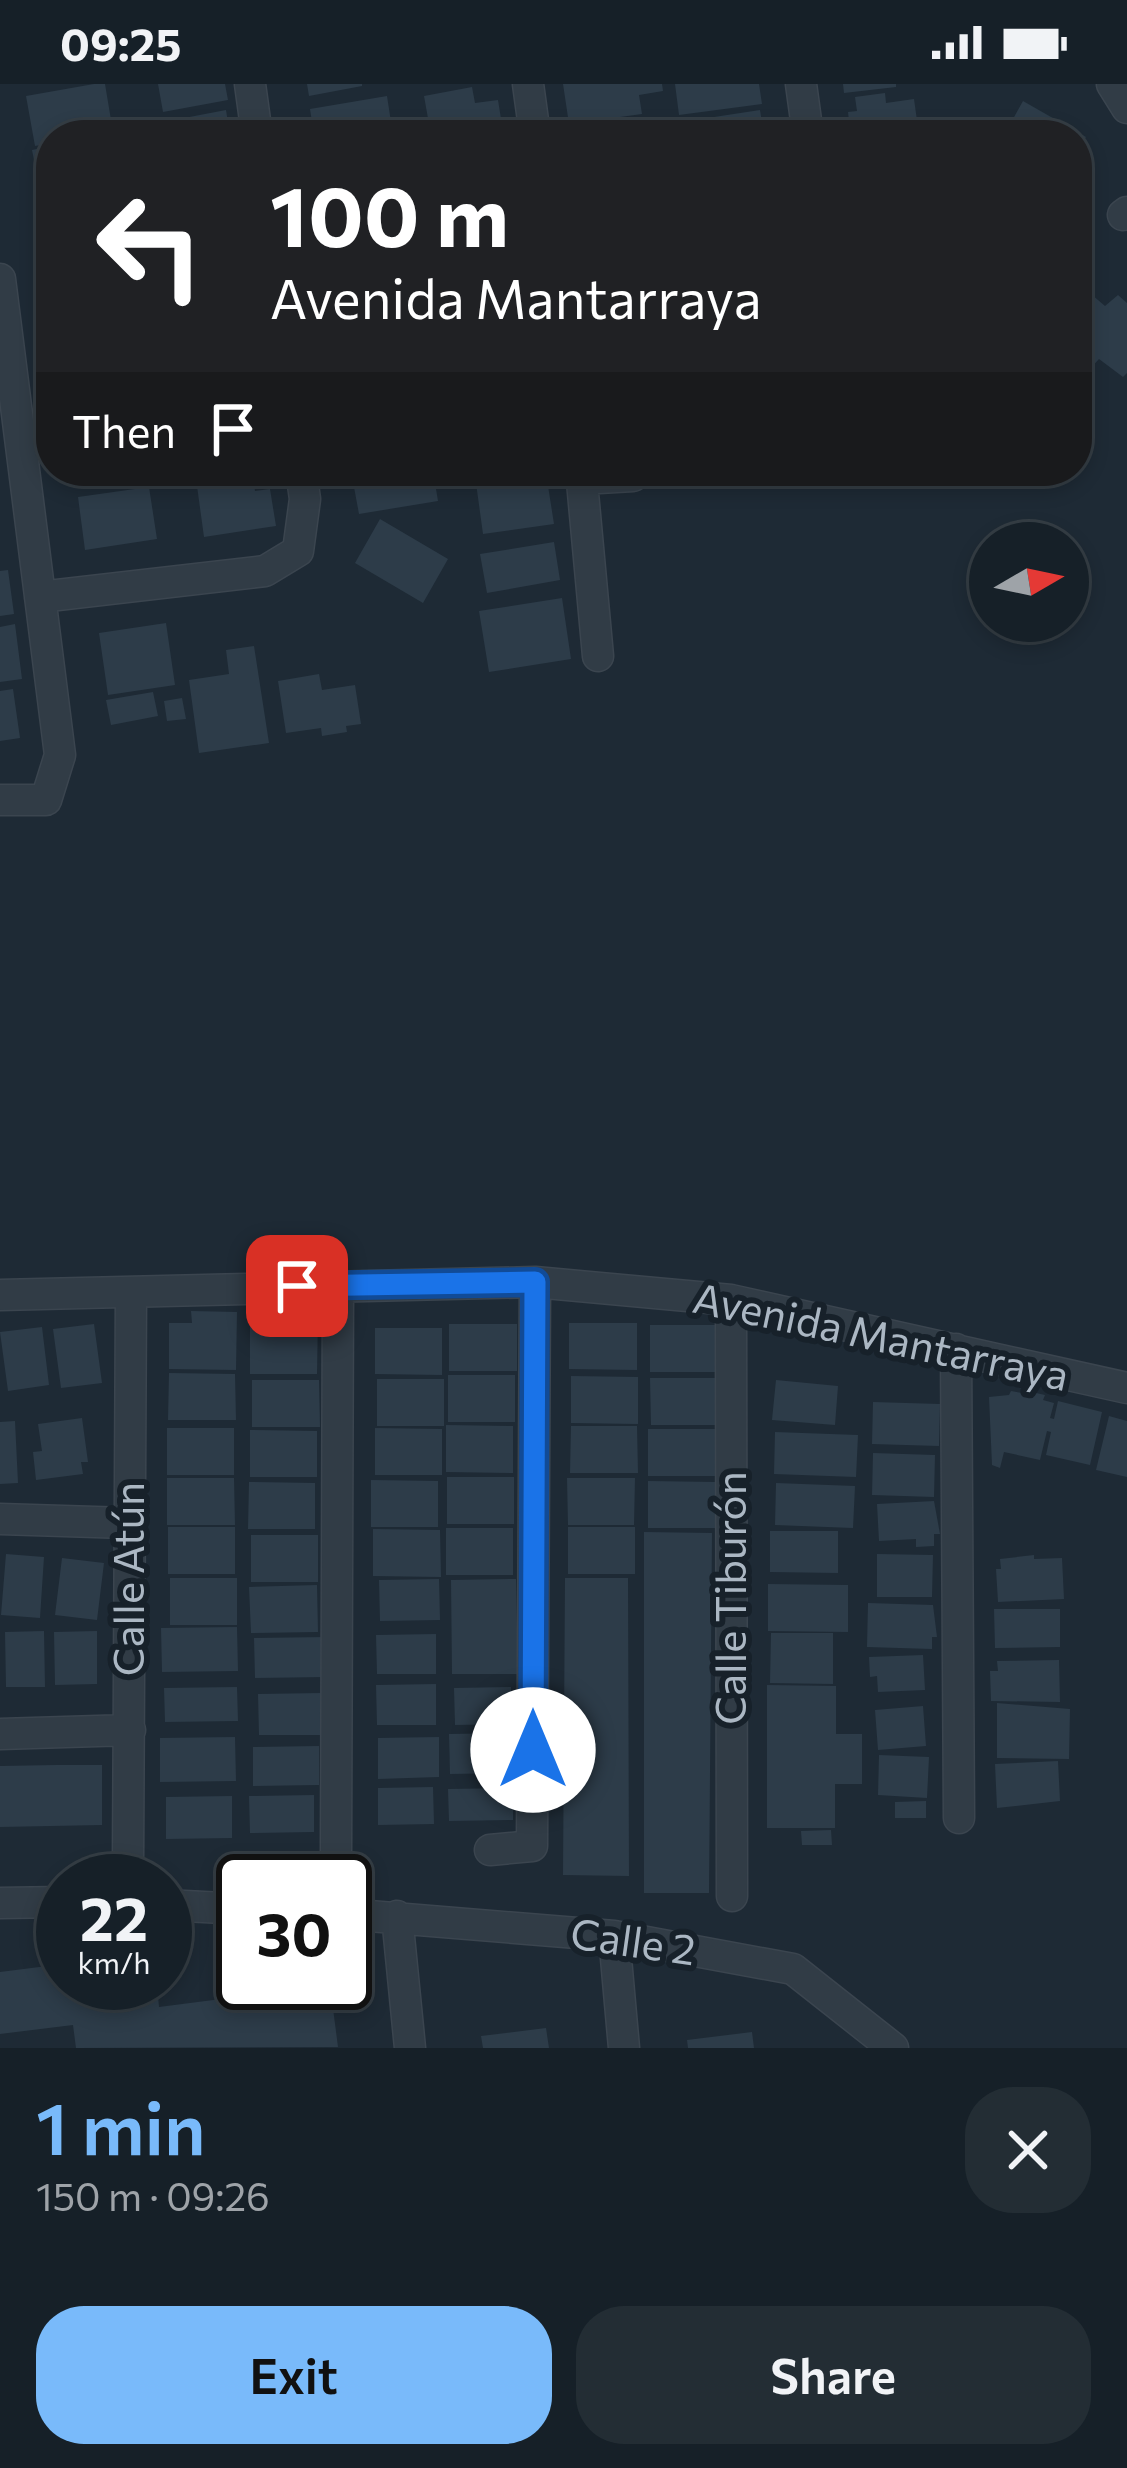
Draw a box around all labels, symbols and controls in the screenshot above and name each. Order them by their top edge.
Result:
text: 09:25 [60,15,181,70]
text: 100 m [270,162,509,264]
icon: left [72,168,228,324]
text: Avenida Mantarraya [270,264,762,330]
icon: arrive [200,396,266,462]
text: Then [72,402,176,457]
north arrow [969,522,1089,642]
map controls [969,522,1089,642]
pin [246,1235,348,1337]
icon: arrive [264,1253,330,1319]
street label: Avenida Mantarraya [689,1270,1074,1400]
street label: Calle Tiburón [703,1471,755,1725]
street label: Calle Atún [101,1482,153,1676]
position arrow [470,1687,596,1813]
speed limit sign: 30 [216,1854,372,2010]
text: 22 [80,1880,148,1953]
street label: Calle 2 [567,1906,699,1975]
text: km/h [78,1943,150,1980]
text: 1 min [36,2082,206,2170]
button: close [965,2087,1091,2213]
text: 150 m · 09:26 [36,2171,270,2219]
button: Exit [36,2306,552,2444]
button: Share [576,2306,1091,2444]

